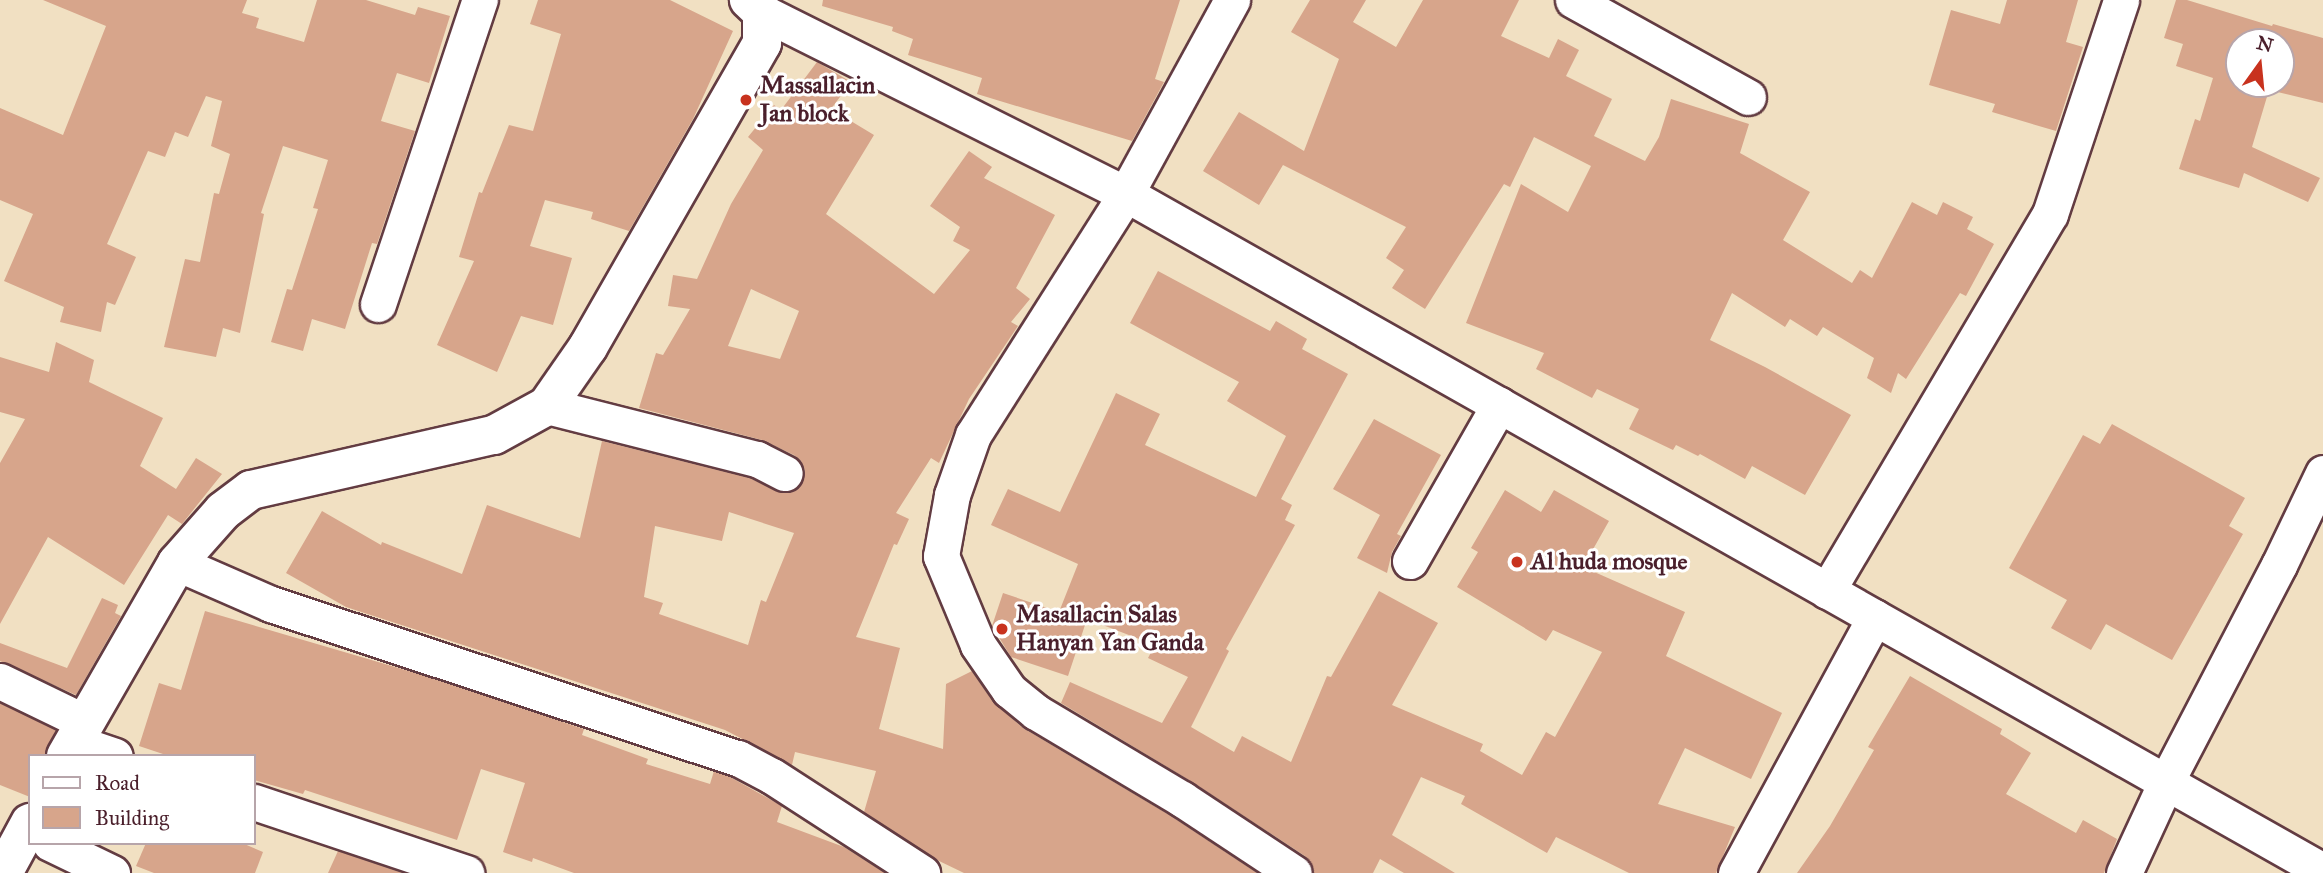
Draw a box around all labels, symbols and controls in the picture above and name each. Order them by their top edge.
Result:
north arrow [2225,28,2295,98]
text: N [2254,31,2276,57]
place label: Massallacin Jan block [760,72,875,128]
marker: Massallacin Jan block [738,92,754,108]
place label: Al huda mosque [1531,548,1688,576]
marker: Al huda mosque [1509,554,1525,570]
place label: Masallacin Salas Hanyan Yan Ganda [1016,601,1204,657]
marker: Masallacin Salas Hanyan Yan Ganda [994,621,1010,637]
legend [28,754,256,845]
text: Road [95,770,140,796]
text: Building [95,805,169,831]

